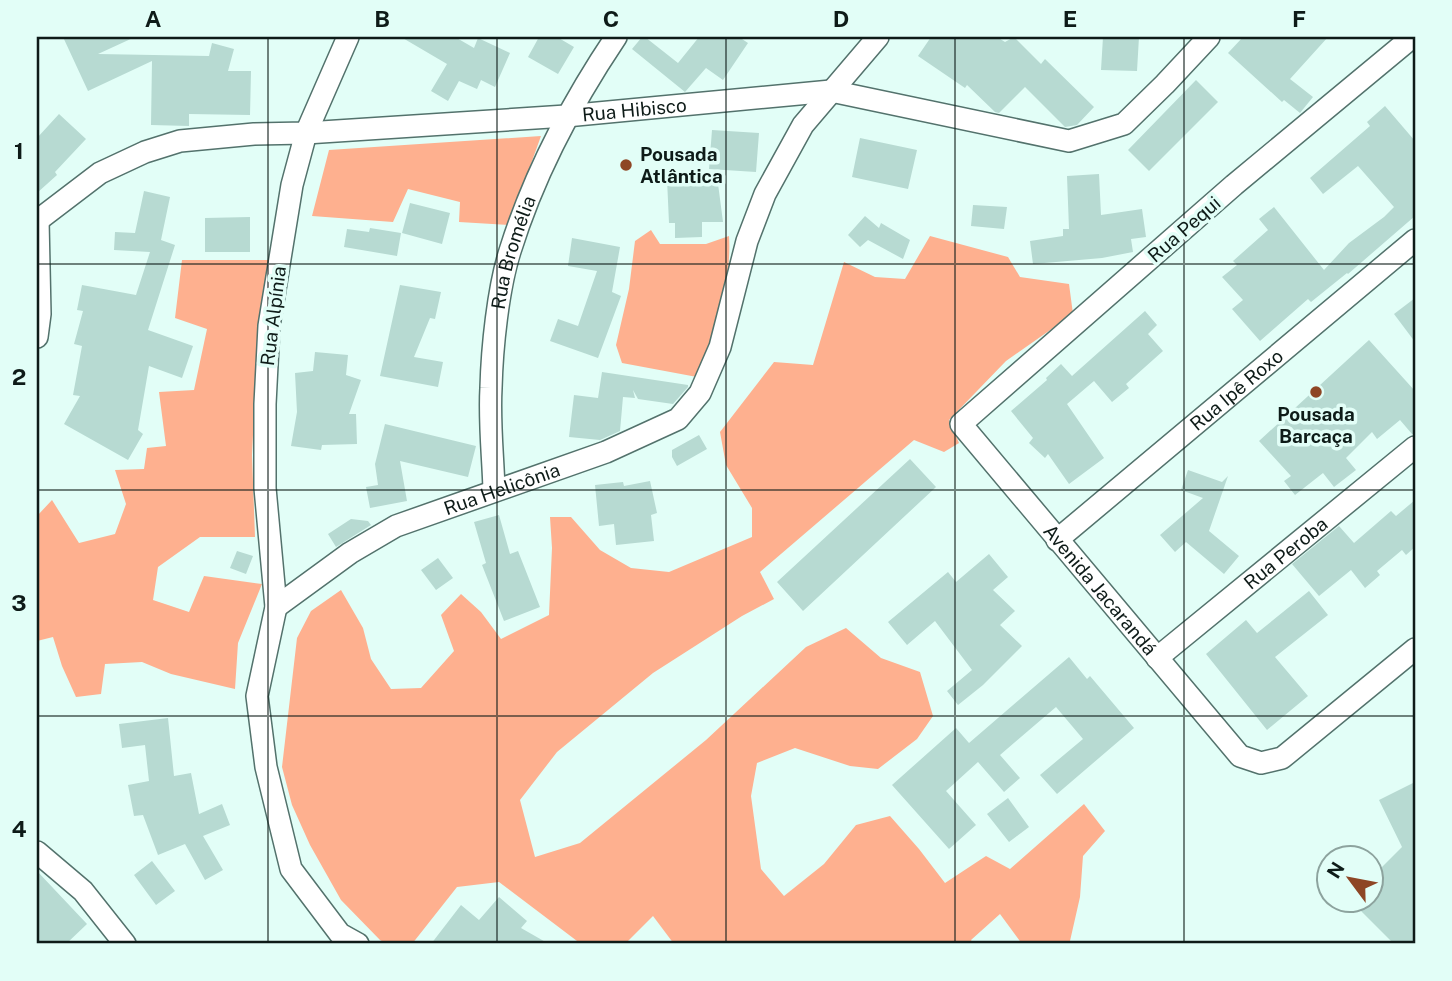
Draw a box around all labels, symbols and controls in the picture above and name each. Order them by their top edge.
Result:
text: A [145,5,162,32]
text: B [374,5,390,32]
text: C [603,5,619,32]
text: D [833,5,849,32]
text: E [1063,5,1077,32]
text: F [1292,5,1306,32]
street label: Rua Hibisco [581,94,688,125]
text: 1 [14,137,24,164]
place label: Pousada Atlântica [640,143,723,187]
marker: Pousada Atlântica [618,157,634,173]
street label: Rua Bromélia [487,192,540,311]
street label: Rua Pequi [1143,192,1225,266]
street label: Rua Alpínia [256,265,290,367]
street label: Rua Ipê Roxo [1185,344,1287,435]
text: 2 [12,363,26,390]
marker: Pousada Barcaça [1308,384,1324,400]
place label: Pousada Barcaça [1277,403,1355,447]
street label: Rua Helicônia [441,458,563,519]
street label: Rua Peroba [1239,512,1332,594]
street label: Avenida Jacarandá [1039,520,1161,659]
text: 3 [11,589,27,616]
text: 4 [11,815,27,842]
north arrow [1316,844,1386,914]
text: N [1322,858,1349,882]

